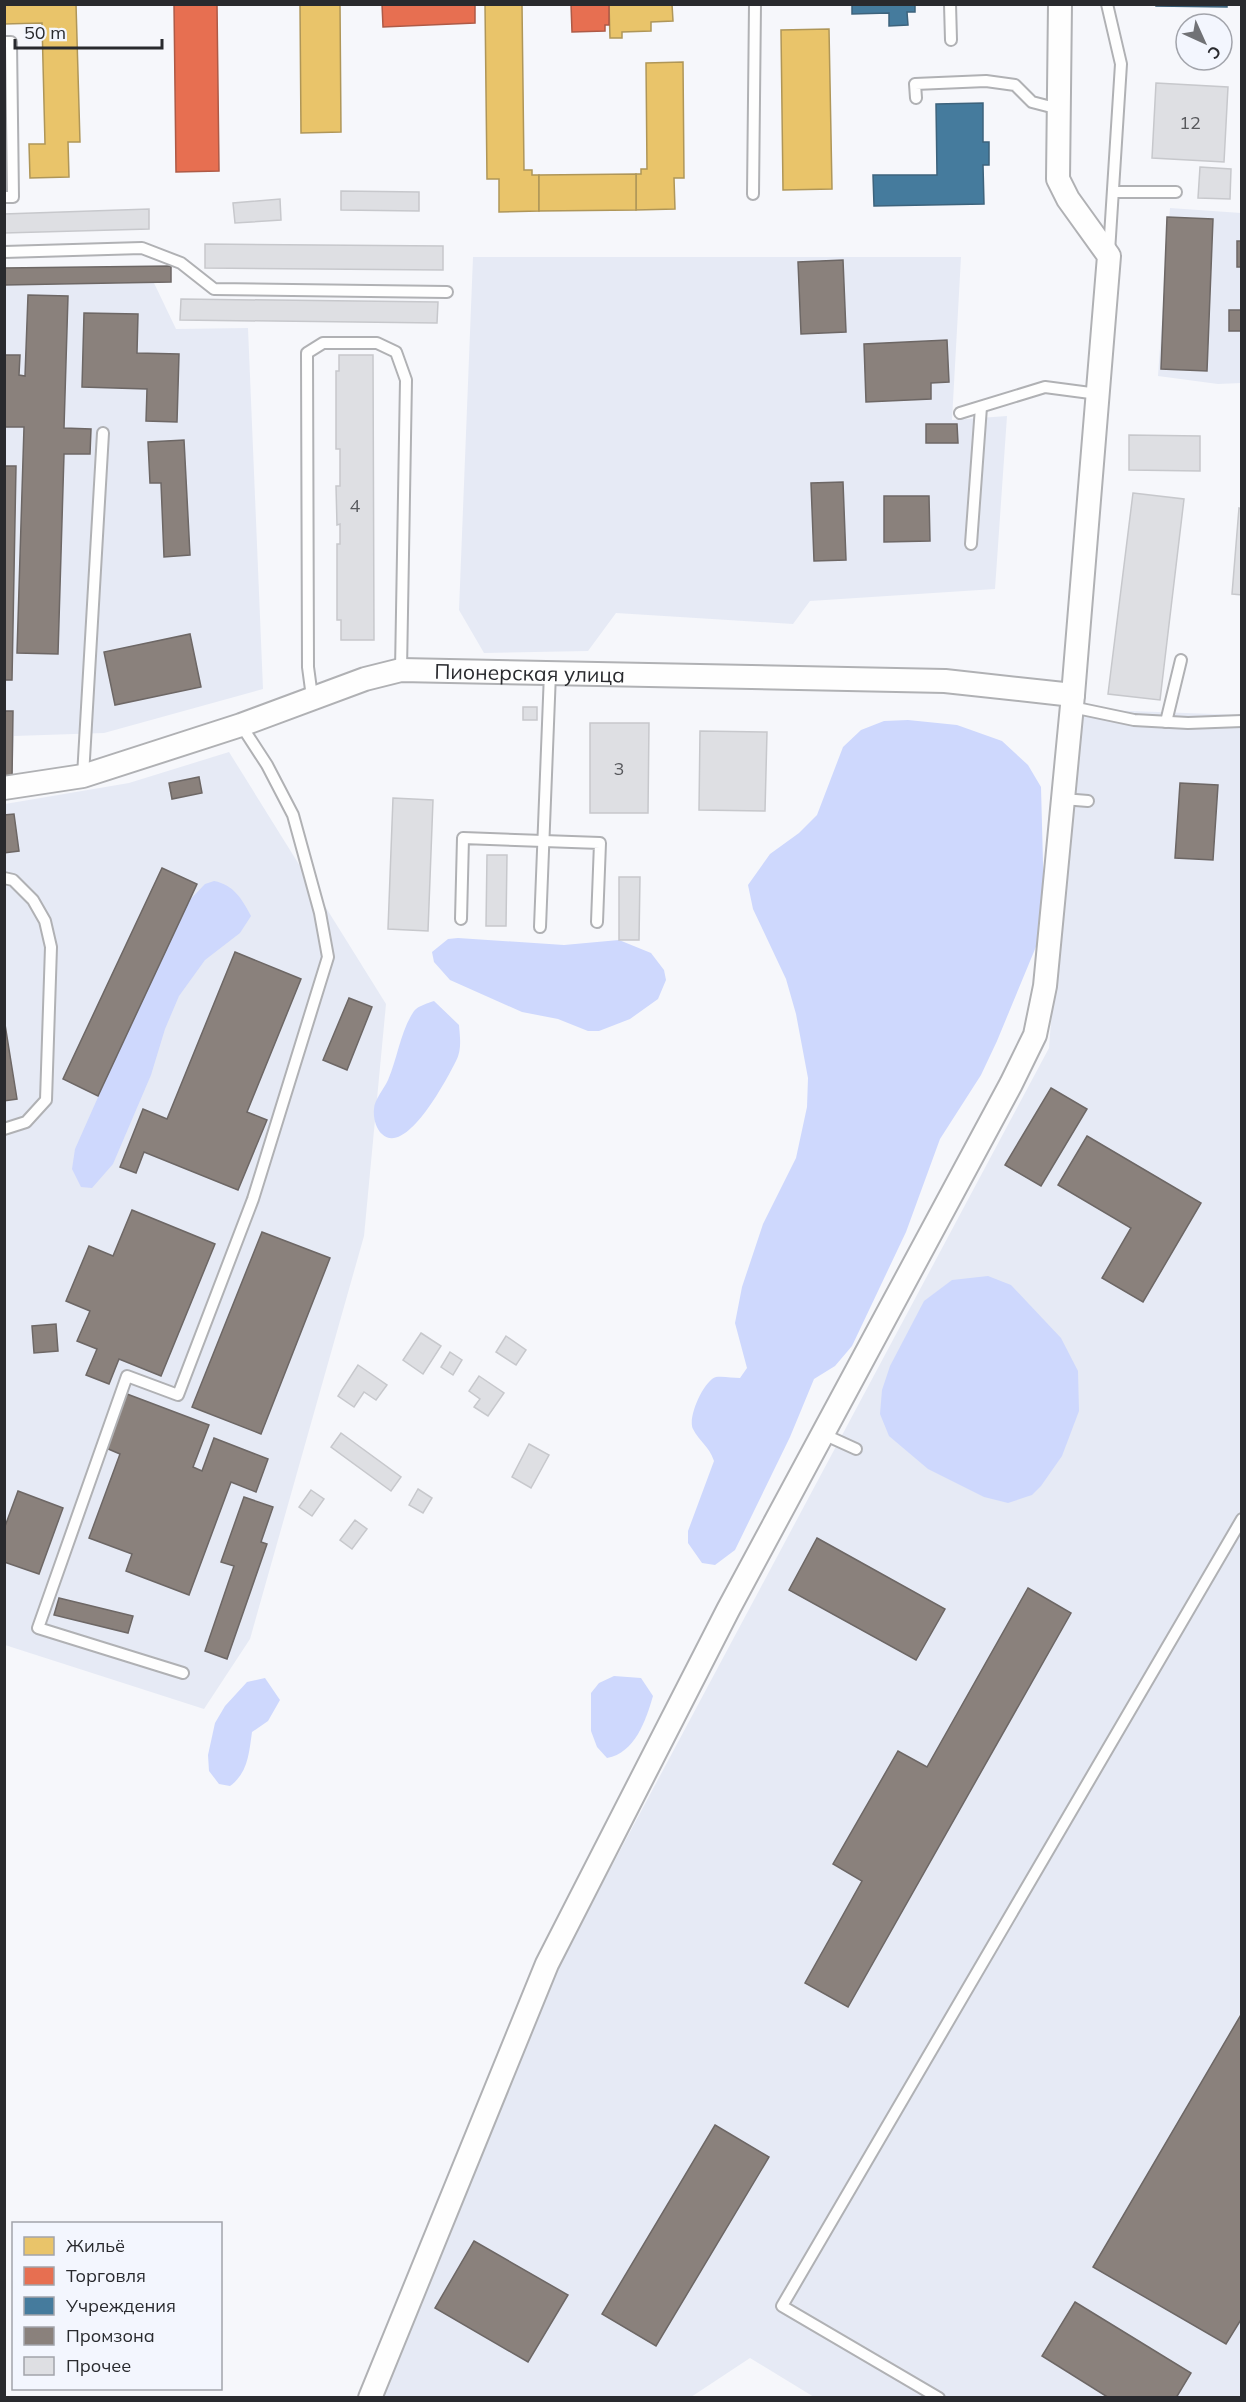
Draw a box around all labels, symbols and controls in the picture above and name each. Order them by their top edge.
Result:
scale bar [15,12,162,50]
north arrow [1174,12,1234,72]
text: 50 m [24,21,66,44]
text: С [1204,42,1226,64]
house number: 12 [1179,111,1201,134]
house number: 4 [350,494,361,517]
street label: Пионерская улица [434,658,625,688]
house number: 3 [614,757,624,780]
legend [12,2222,222,2390]
text: Жильё [66,2234,125,2257]
text: Торговля [66,2264,146,2287]
text: Учреждения [65,2294,176,2317]
text: Промзона [66,2324,155,2347]
text: Прочее [66,2354,131,2377]

